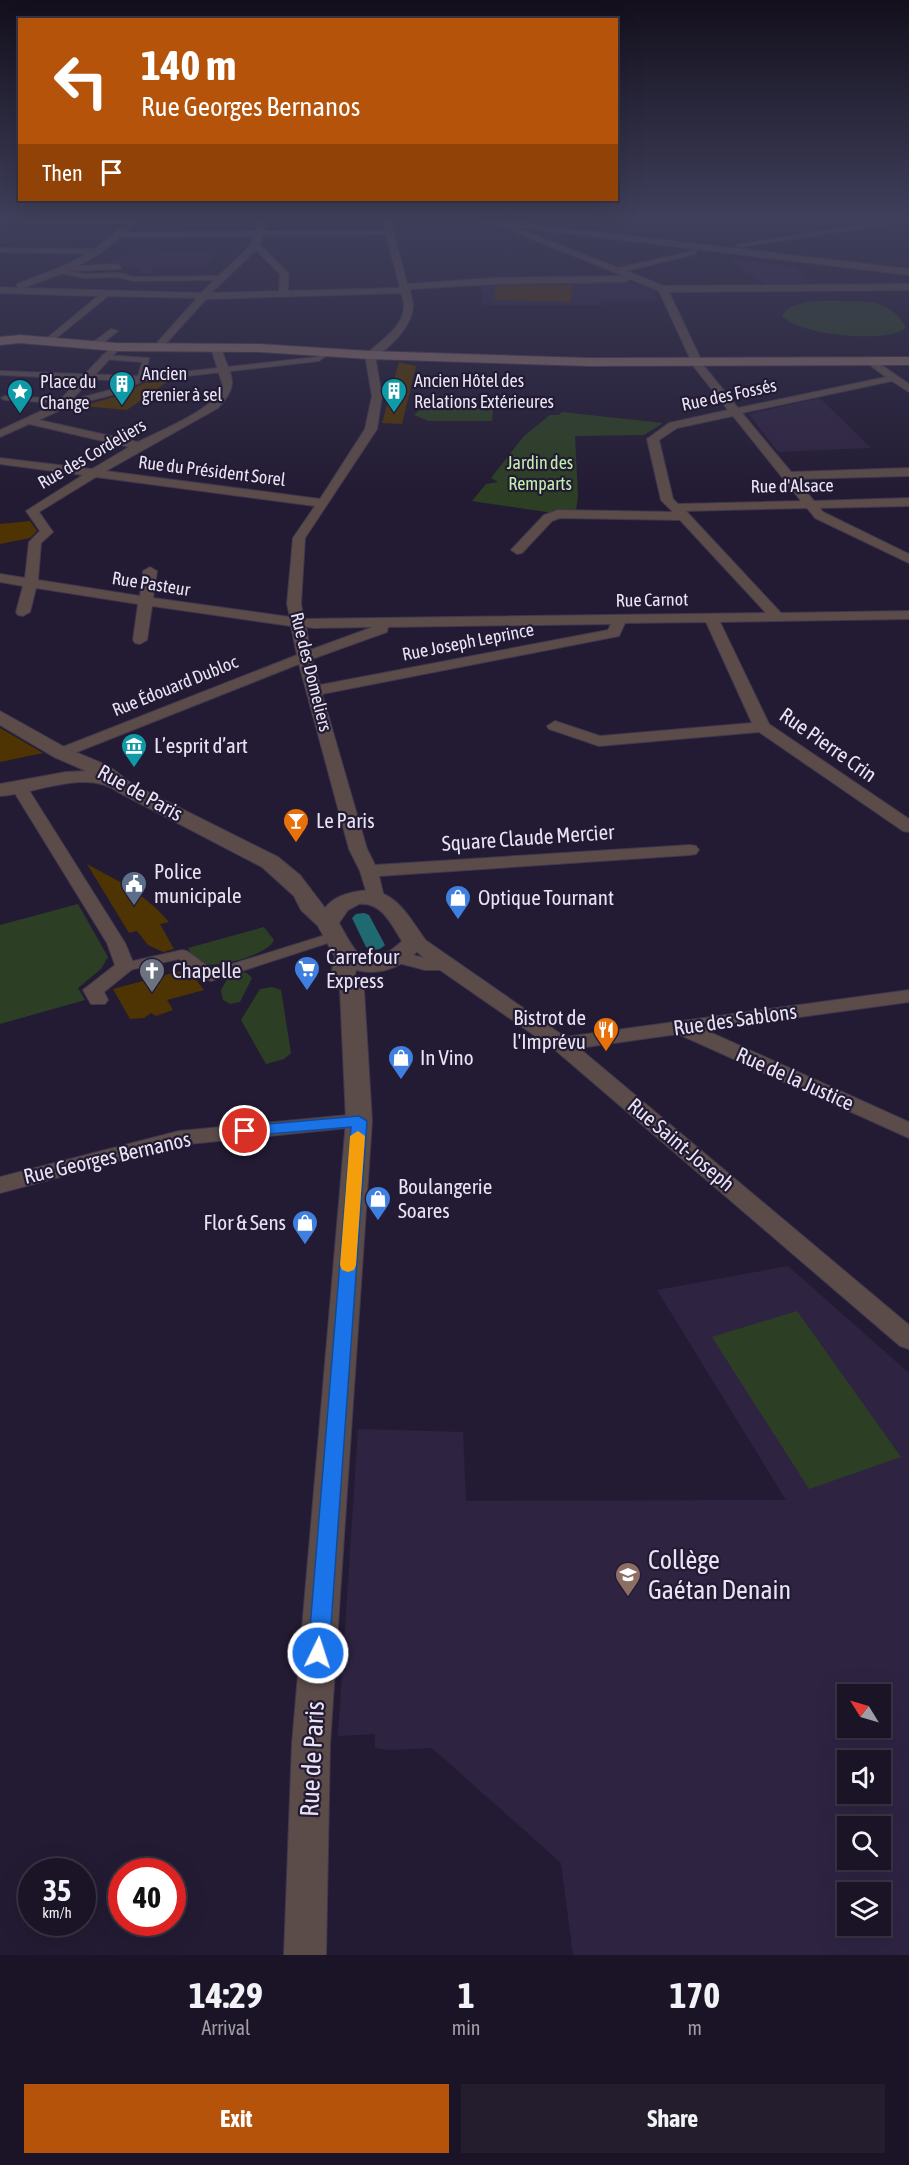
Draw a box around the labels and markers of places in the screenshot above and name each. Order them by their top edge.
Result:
place label: Ancien grenier à sel [142,363,222,405]
building icon: Ancien grenier à sel [107,369,137,407]
place label: Ancien Hôtel des Relations Extérieures [414,370,554,412]
place label: Place du Change [40,371,96,413]
building icon: Ancien Hôtel des Relations Extérieures [379,376,409,414]
place icon: Place du Change [5,377,35,415]
museum icon: L’esprit d’art [119,731,149,769]
place label: L’esprit d’art [154,733,248,757]
bar icon: Le Paris [281,806,311,844]
place label: Le Paris [316,808,375,832]
place label: Police municipale [154,859,242,907]
public building icon: Police municipale [119,869,149,907]
shop icon: Optique Tournant [443,883,473,921]
place label: Optique Tournant [478,885,614,909]
place label: Carrefour Express [326,944,400,992]
supermarket icon: Carrefour Express [292,954,322,992]
church icon: Chapelle [137,956,167,994]
place label: Chapelle [172,958,241,982]
place label: Bistrot de l'Imprévu [512,1005,586,1053]
restaurant icon: Bistrot de l'Imprévu [591,1015,621,1053]
shop icon: In Vino [386,1043,416,1081]
place label: In Vino [420,1045,474,1069]
pin [219,1105,270,1156]
place label: Boulangerie Soares [398,1174,492,1222]
shop icon: Boulangerie Soares [363,1184,393,1222]
shop icon: Flor & Sens [290,1208,320,1246]
place label: Flor & Sens [203,1210,286,1234]
place label: Collège Gaétan Denain [648,1545,791,1605]
school or university icon: Collège Gaétan Denain [613,1560,643,1598]

